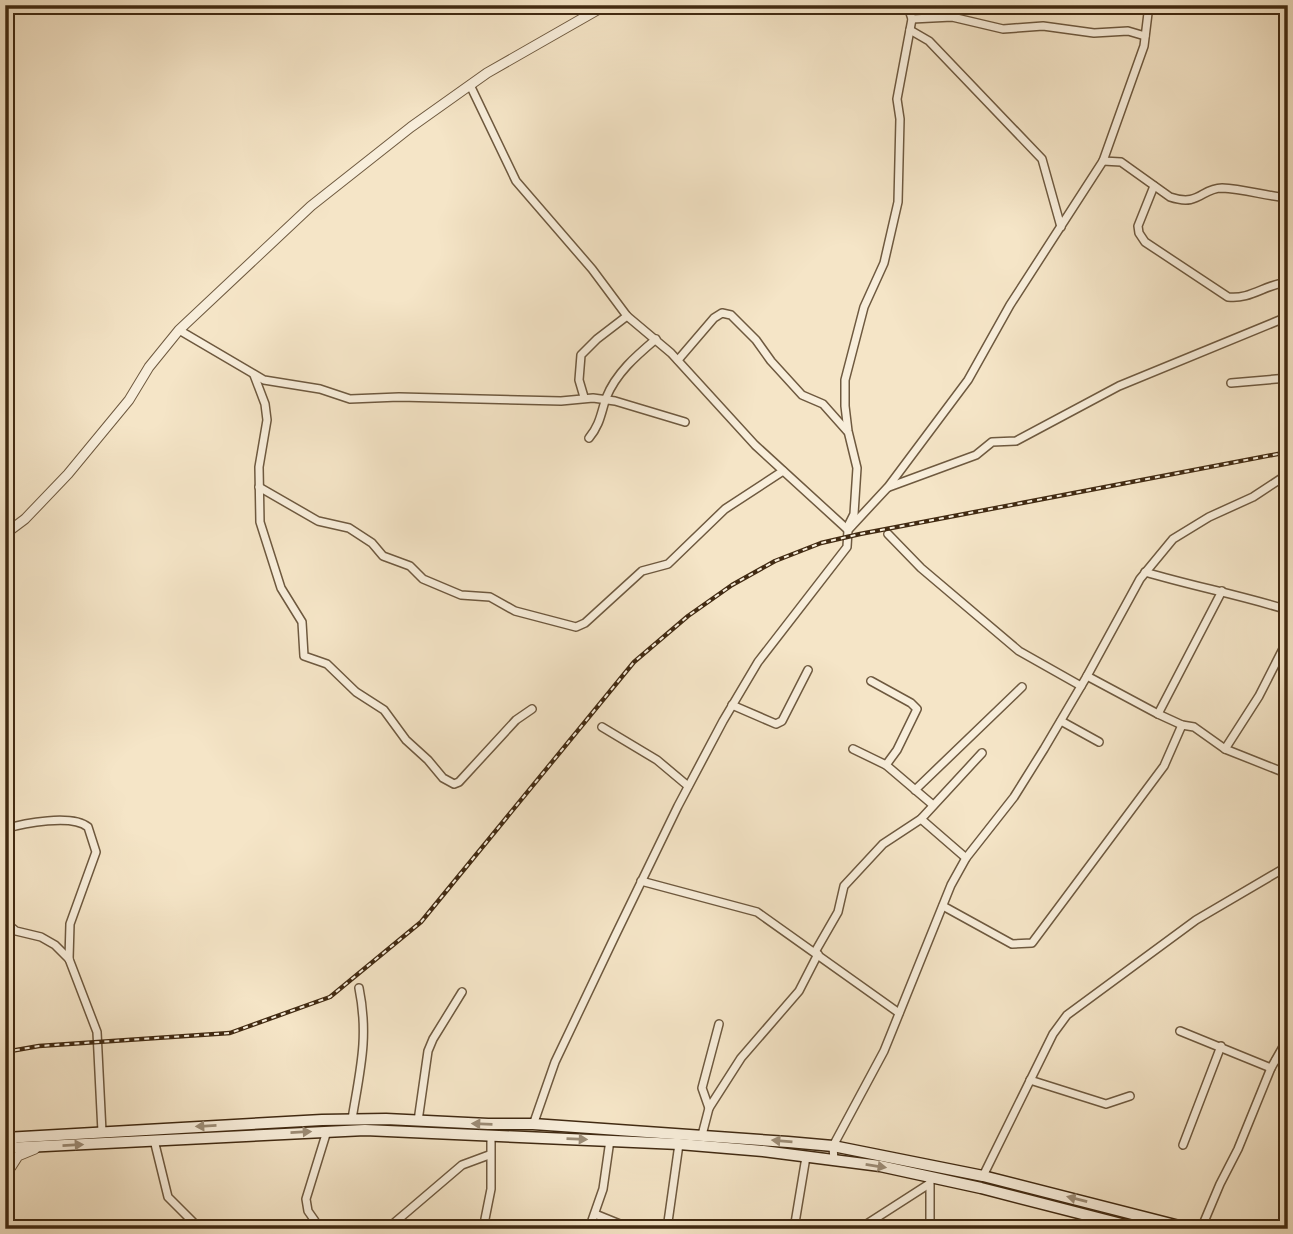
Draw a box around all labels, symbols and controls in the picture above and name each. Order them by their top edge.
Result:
one-way arrow [471,1118,493,1129]
one-way arrow [194,1121,216,1132]
one-way arrow [290,1126,312,1137]
one-way arrow [566,1133,588,1145]
one-way arrow [771,1135,793,1146]
one-way arrow [63,1139,85,1150]
one-way arrow [865,1161,887,1172]
one-way arrow [1066,1193,1088,1204]

